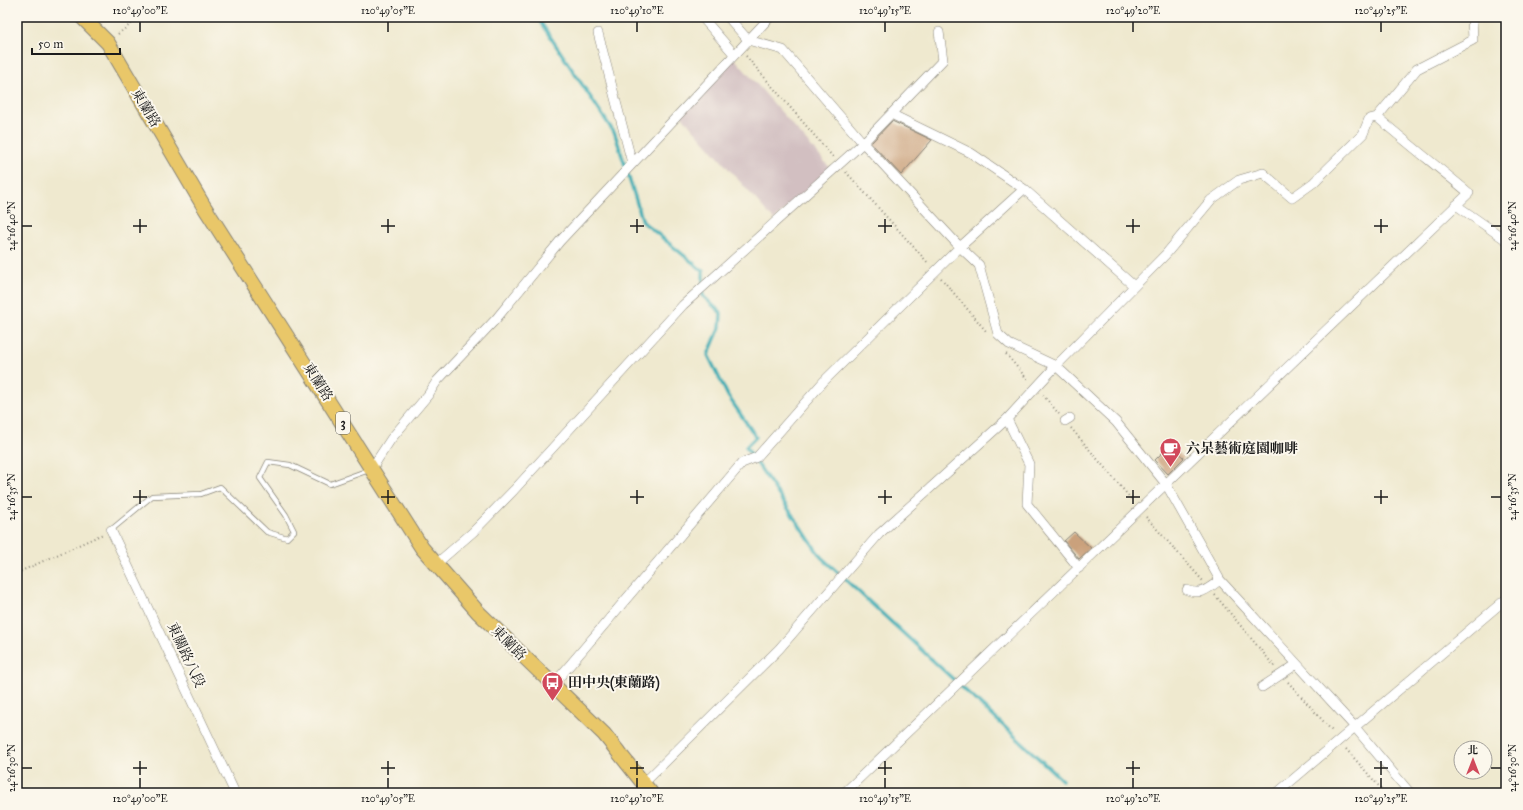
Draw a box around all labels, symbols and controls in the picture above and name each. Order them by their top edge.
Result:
text: 120°49'00"E [112,5,168,17]
text: 120°49'05"E [361,5,415,17]
text: 120°49'10"E [610,5,664,17]
text: 120°49'15"E [859,5,911,17]
text: 120°49'20"E [1106,5,1160,17]
text: 120°49'25"E [1354,5,1408,17]
scale bar [32,30,120,56]
text: 50 m [38,37,63,51]
street label: 東蘭路 [128,86,164,130]
text: 24°16'40"N [6,200,18,251]
text: 24°16'40"N [1507,200,1519,251]
street label: 東蘭路 [300,360,336,404]
road number: 3 [336,412,350,434]
cafe icon: 六呆藝術庭園咖啡 [1157,435,1183,468]
place label: 六呆藝術庭園咖啡 [1186,440,1298,457]
text: 24°16'35"N [6,473,18,521]
text: 24°16'35"N [1507,473,1519,521]
street label: 東關路八段 [164,620,208,690]
street label: 東蘭路 [488,622,530,664]
bus stop icon: 田中央(東蘭路) [539,669,565,702]
place label: 田中央(東蘭路) [568,674,660,692]
north arrow [1453,740,1493,780]
text: 24°16'30"N [6,743,18,792]
text: 24°16'30"N [1507,743,1519,792]
text: 北 [1468,744,1479,757]
text: 120°49'00"E [112,793,168,805]
text: 120°49'05"E [361,793,415,805]
text: 120°49'10"E [610,793,664,805]
text: 120°49'15"E [859,793,911,805]
text: 120°49'20"E [1106,793,1160,805]
text: 120°49'25"E [1354,793,1408,805]

